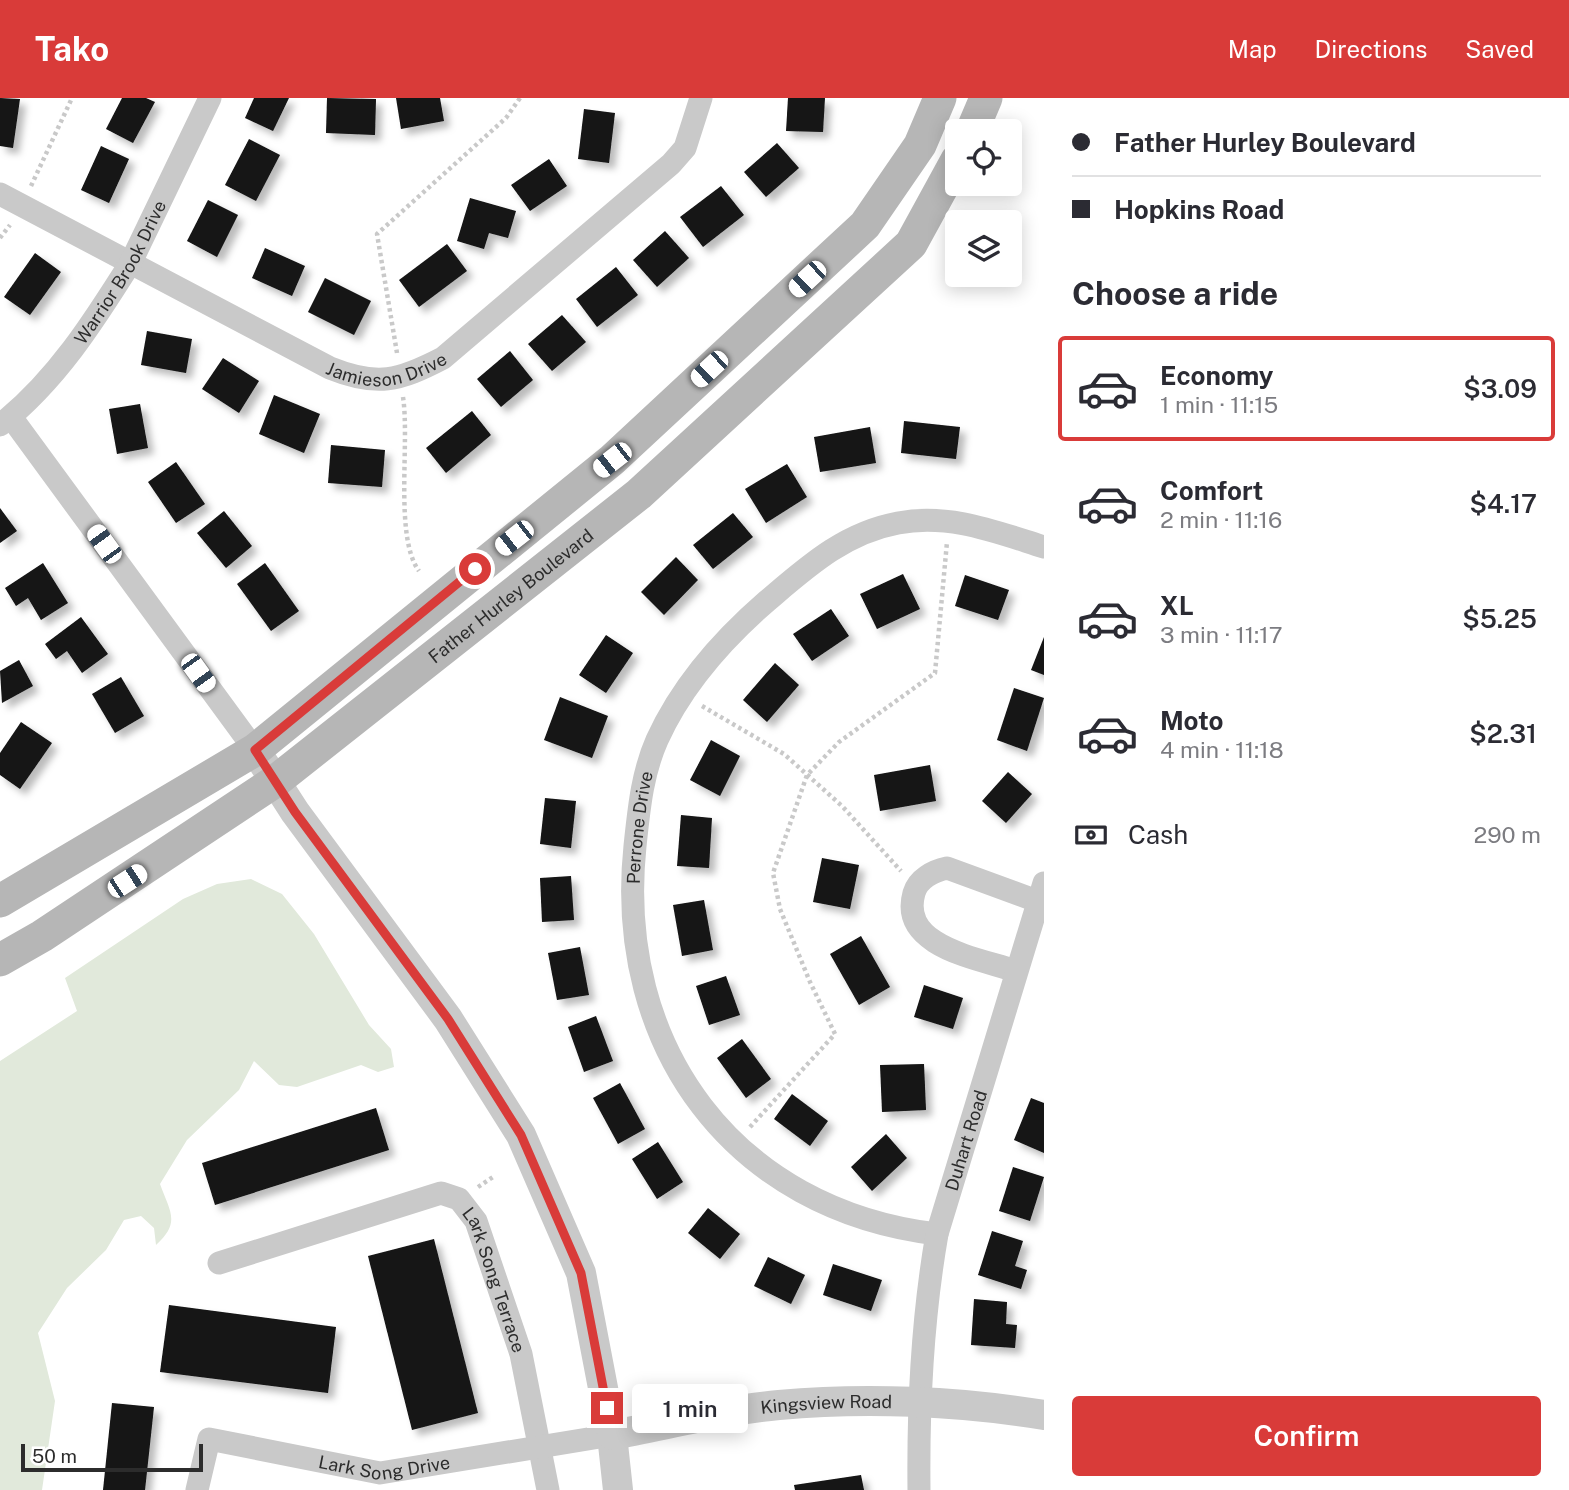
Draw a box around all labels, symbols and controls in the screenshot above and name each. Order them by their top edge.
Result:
text: Tako [35,30,109,68]
text: Map [1228,35,1277,63]
text: Directions [1315,35,1427,63]
text: Saved [1465,35,1534,63]
map controls [945,119,1022,287]
button: locate [945,119,1022,196]
text: Father Hurley Boulevard [1114,127,1416,158]
text: Hopkins Road [1114,194,1284,225]
street label: Warrior Brook Drive [69,197,170,348]
button: layers [945,210,1022,287]
car [785,257,830,301]
text: Choose a ride [1072,275,1278,312]
car [687,347,732,391]
street label: Jamieson Drive [323,348,450,390]
icon: car [1076,357,1139,420]
text: Economy [1160,360,1273,391]
text: $3.09 [1463,373,1537,404]
text: 1 min · 11:15 [1160,391,1278,418]
car [589,439,636,481]
icon: car [1076,472,1139,535]
text: Comfort [1160,475,1263,506]
text: $4.17 [1469,488,1537,519]
text: 2 min · 11:16 [1160,506,1282,533]
car [491,517,538,559]
car [84,521,125,567]
street label: Father Hurley Boulevard [424,524,597,667]
route start [459,553,491,585]
icon: car [1076,587,1139,650]
text: XL [1160,590,1194,621]
text: $5.25 [1462,603,1537,634]
text: 3 min · 11:17 [1160,621,1282,648]
car [178,650,219,696]
icon: car [1076,702,1139,765]
text: Moto [1160,705,1223,736]
text: $2.31 [1469,718,1537,749]
text: 4 min · 11:18 [1160,736,1284,763]
street label: Perrone Drive [622,769,656,884]
icon: cash [1072,816,1110,854]
text: Cash [1128,819,1188,850]
text: 290 m [1474,821,1541,848]
car [104,861,151,901]
street label: Duhart Road [940,1087,991,1193]
street label: Lark Song Terrace [458,1203,530,1355]
callout: 1 min [632,1384,747,1432]
street label: Kingsview Road [759,1390,892,1417]
route end [591,1392,623,1424]
text: 1 min [663,1395,717,1422]
button: Confirm [1072,1396,1541,1476]
scale bar [21,1441,203,1473]
text: 50 m [32,1445,77,1467]
street label: Lark Song Drive [317,1451,452,1484]

